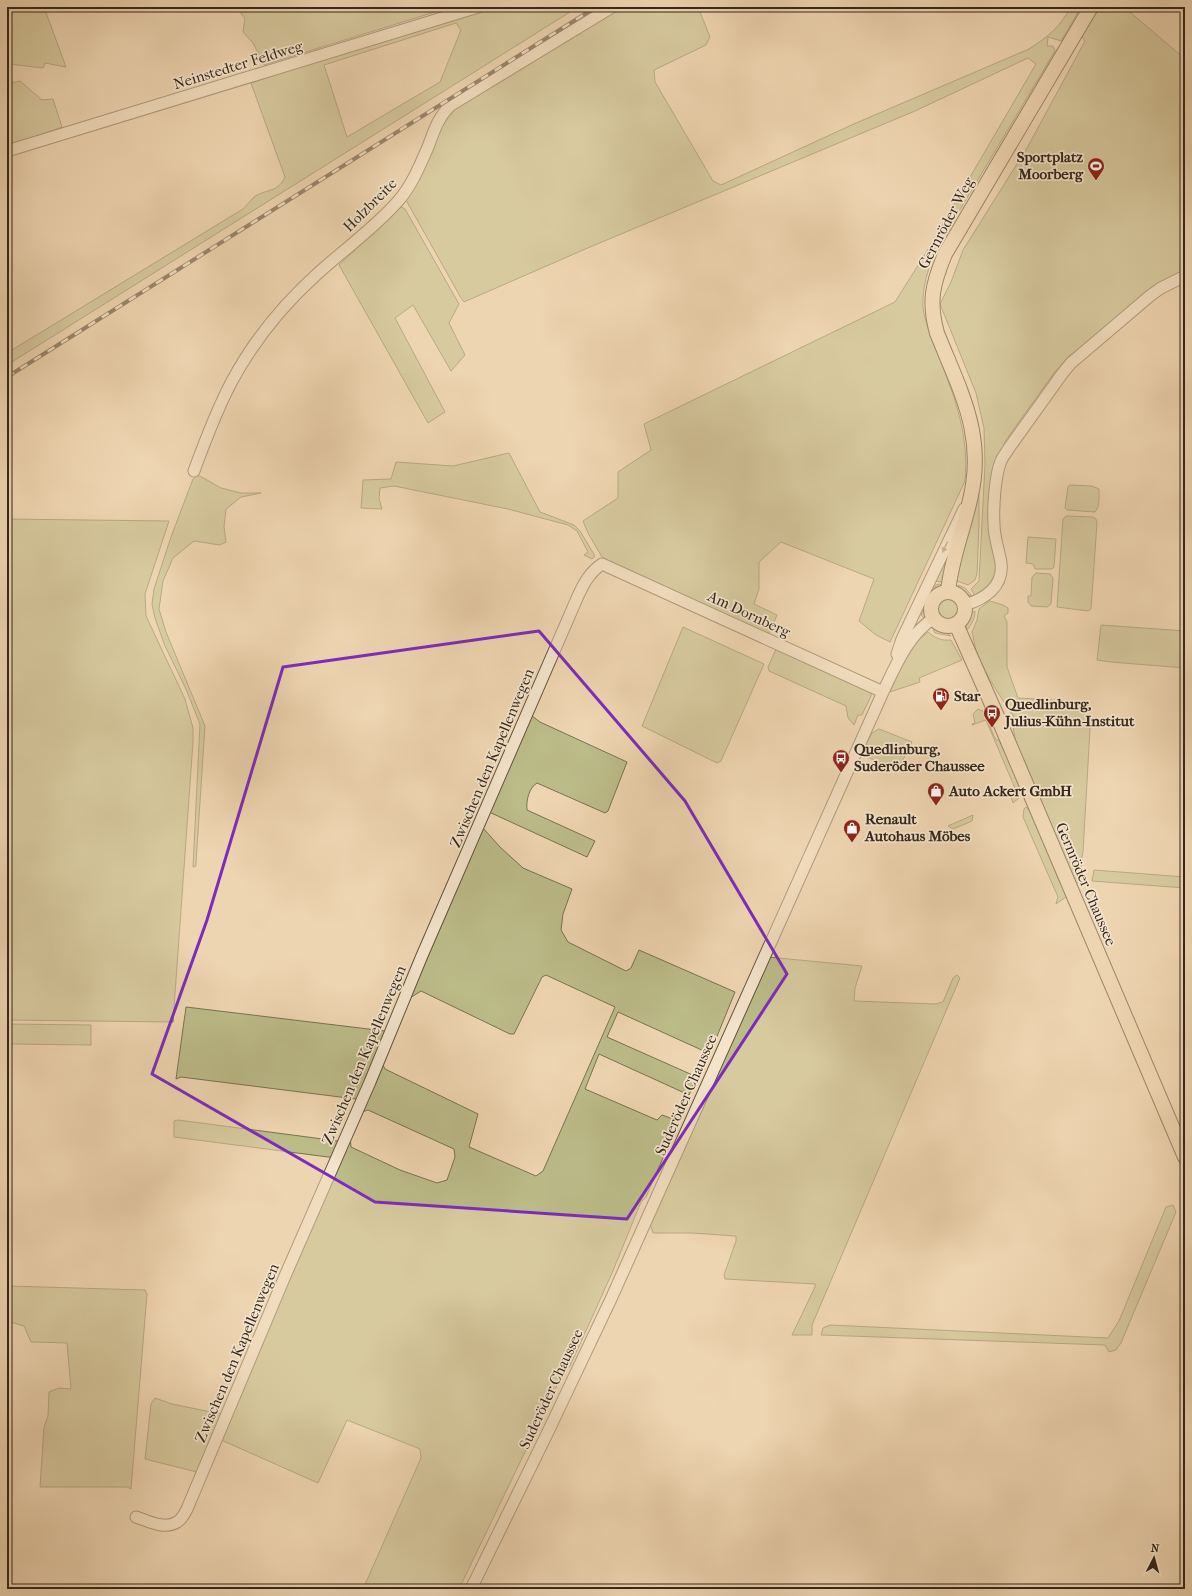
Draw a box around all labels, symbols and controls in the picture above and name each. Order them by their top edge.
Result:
street label: Neinstedter Feldweg [171,36,306,93]
place label: Sportplatz Moorberg [1017,148,1084,183]
sports icon: Sportplatz Moorberg [1086,156,1106,181]
street label: Gernröder Weg [914,173,978,272]
street label: Holzbreite [339,174,401,236]
one-way arrow [942,541,948,552]
street label: Am Dornberg [704,587,794,641]
street label: Zwischen den Kapellenwegen [446,666,538,850]
fuel station icon: Star [931,686,951,711]
place label: Star [954,687,981,705]
place label: Quedlinburg, Julius-Kühn-Institut [1003,695,1135,730]
bus stop icon: Quedlinburg, Julius-Kühn-Institut [982,703,1002,728]
place label: Quedlinburg, Suderöder Chaussee [854,740,985,775]
bus stop icon: Quedlinburg, Suderöder Chaussee [831,748,851,773]
shop icon: Auto Ackert GmbH [926,781,946,806]
place label: Auto Ackert GmbH [948,782,1072,800]
place label: Renault Autohaus Möbes [864,810,971,845]
shop icon: Renault Autohaus Möbes [842,818,862,843]
street label: Gernröder Chaussee [1052,820,1120,949]
street label: Zwischen den Kapellenwegen [318,963,410,1147]
street label: Suderöder Chaussee [651,1031,721,1158]
street label: Zwischen den Kapellenwegen [191,1261,283,1445]
street label: Suderöder Chaussee [515,1325,587,1452]
north arrow [1134,1538,1174,1578]
text: N [1150,1542,1160,1556]

